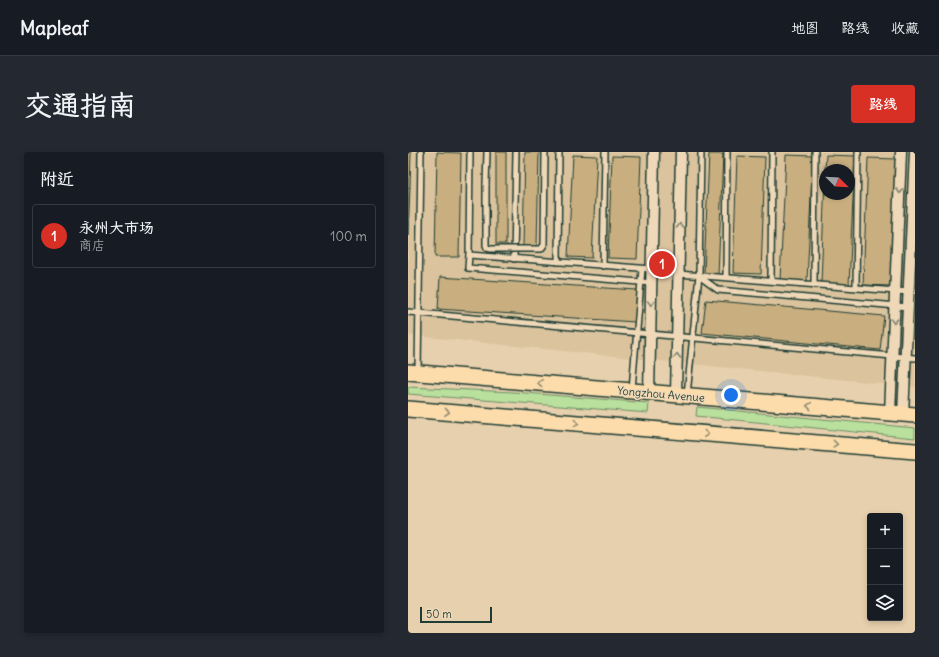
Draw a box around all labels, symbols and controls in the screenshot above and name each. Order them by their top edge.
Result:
text: Mapleaf [20,16,89,40]
text: 地图 [791,19,819,37]
text: 路线 [841,19,869,37]
text: 收藏 [891,19,919,37]
button: 路线 [851,85,915,123]
text: 交通指南 [24,87,136,123]
north arrow [819,164,855,200]
text: 附近 [40,168,74,190]
one-way arrow [895,188,904,194]
text: 永州大市场 [79,218,154,237]
one-way arrow [675,223,684,229]
text: 1 [51,228,57,245]
text: 100 m [330,228,367,245]
text: 商店 [79,237,105,254]
pin: 1 [649,249,675,279]
one-way arrow [647,300,655,306]
one-way arrow [889,318,898,324]
one-way arrow [672,353,681,359]
one-way arrow [537,379,543,388]
street label: Yongzhou Avenue [617,383,705,405]
your location [721,385,741,405]
one-way arrow [806,402,812,411]
one-way arrow [444,407,450,416]
one-way arrow [573,418,579,427]
one-way arrow [703,429,709,438]
one-way arrow [832,440,839,449]
map controls [867,513,903,621]
button: + [867,513,903,549]
button: − [867,549,903,585]
button: layers [867,585,903,621]
scale bar [420,605,492,624]
text: 50 m [426,607,452,621]

